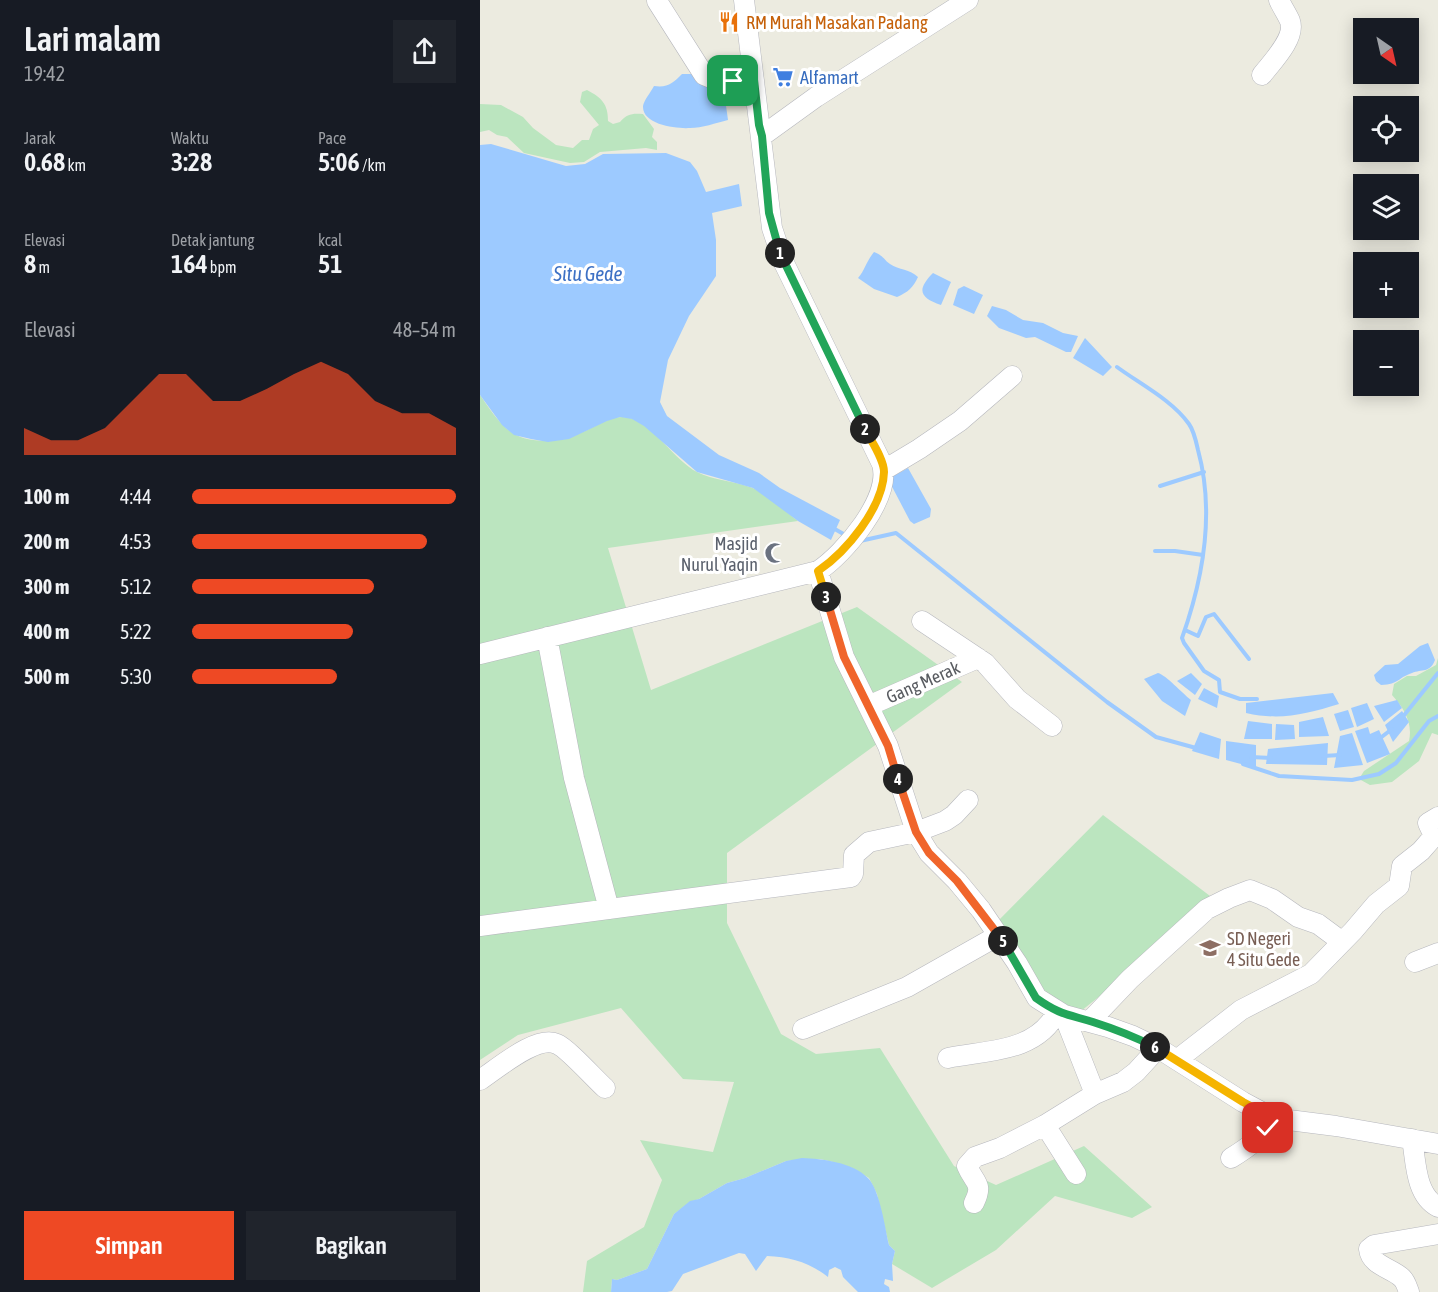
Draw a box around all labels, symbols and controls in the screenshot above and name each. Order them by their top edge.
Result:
restaurant icon: RM Murah Masakan Padang [717,10,741,34]
place label: RM Murah Masakan Padang [746,12,928,33]
north arrow [1353,18,1419,84]
map controls [1353,18,1419,396]
text: Lari malam [24,20,161,58]
button: share [393,20,456,83]
pin [707,55,758,106]
text: 19:42 [24,62,65,85]
icon: arrive [716,64,749,97]
supermarket icon: Alfamart [771,65,795,89]
place label: Alfamart [800,67,859,88]
button: locate [1353,96,1419,162]
text: Jarak [24,129,55,147]
text: Waktu [171,129,209,147]
text: Pace [318,129,346,147]
text: 0.68 [24,147,65,177]
text: 3:28 [171,147,212,177]
text: 5:06 [318,147,360,177]
text: km [65,156,86,174]
text: /km [360,156,386,174]
button: layers [1353,174,1419,240]
text: Elevasi [24,231,65,249]
text: Detak jantung [171,231,254,249]
text: kcal [318,231,342,249]
pin: 1 [765,238,795,268]
text: 1 [776,244,784,262]
text: 8 [24,249,36,279]
text: 164 [171,249,208,279]
text: 51 [318,249,342,279]
button: + [1353,252,1419,318]
text: m [36,258,50,276]
text: bpm [208,258,237,276]
water label: Situ Gede [553,262,623,285]
text: Elevasi [24,318,76,341]
text: 48–54 m [393,318,456,341]
button: − [1353,330,1419,396]
pin: 2 [850,414,880,444]
text: 2 [861,420,869,438]
text: 100 m [24,485,69,508]
text: 4:44 [120,485,152,508]
text: 200 m [24,530,69,553]
text: 4:53 [120,530,152,553]
place label: Masjid Nurul Yaqin [681,533,758,575]
mosque icon: Masjid Nurul Yaqin [763,541,787,565]
text: 300 m [24,575,69,598]
text: 5:12 [120,575,152,598]
pin: 3 [811,582,841,612]
text: 3 [822,588,830,606]
text: 400 m [24,620,69,643]
text: 5:22 [120,620,152,643]
street label: Gang Merak [883,656,963,708]
text: 500 m [24,665,69,688]
text: 5:30 [120,665,152,688]
pin: 4 [883,764,913,794]
text: 4 [894,770,902,788]
pin: 5 [988,926,1018,956]
place label: SD Negeri 4 Situ Gede [1227,928,1300,970]
text: 5 [999,932,1007,950]
school or university icon: SD Negeri 4 Situ Gede [1198,936,1222,960]
pin: 6 [1140,1032,1170,1062]
text: 6 [1151,1038,1159,1056]
pin [1242,1102,1293,1153]
icon: check [1251,1111,1284,1144]
button: Simpan [24,1211,234,1280]
button: Bagikan [246,1211,456,1280]

